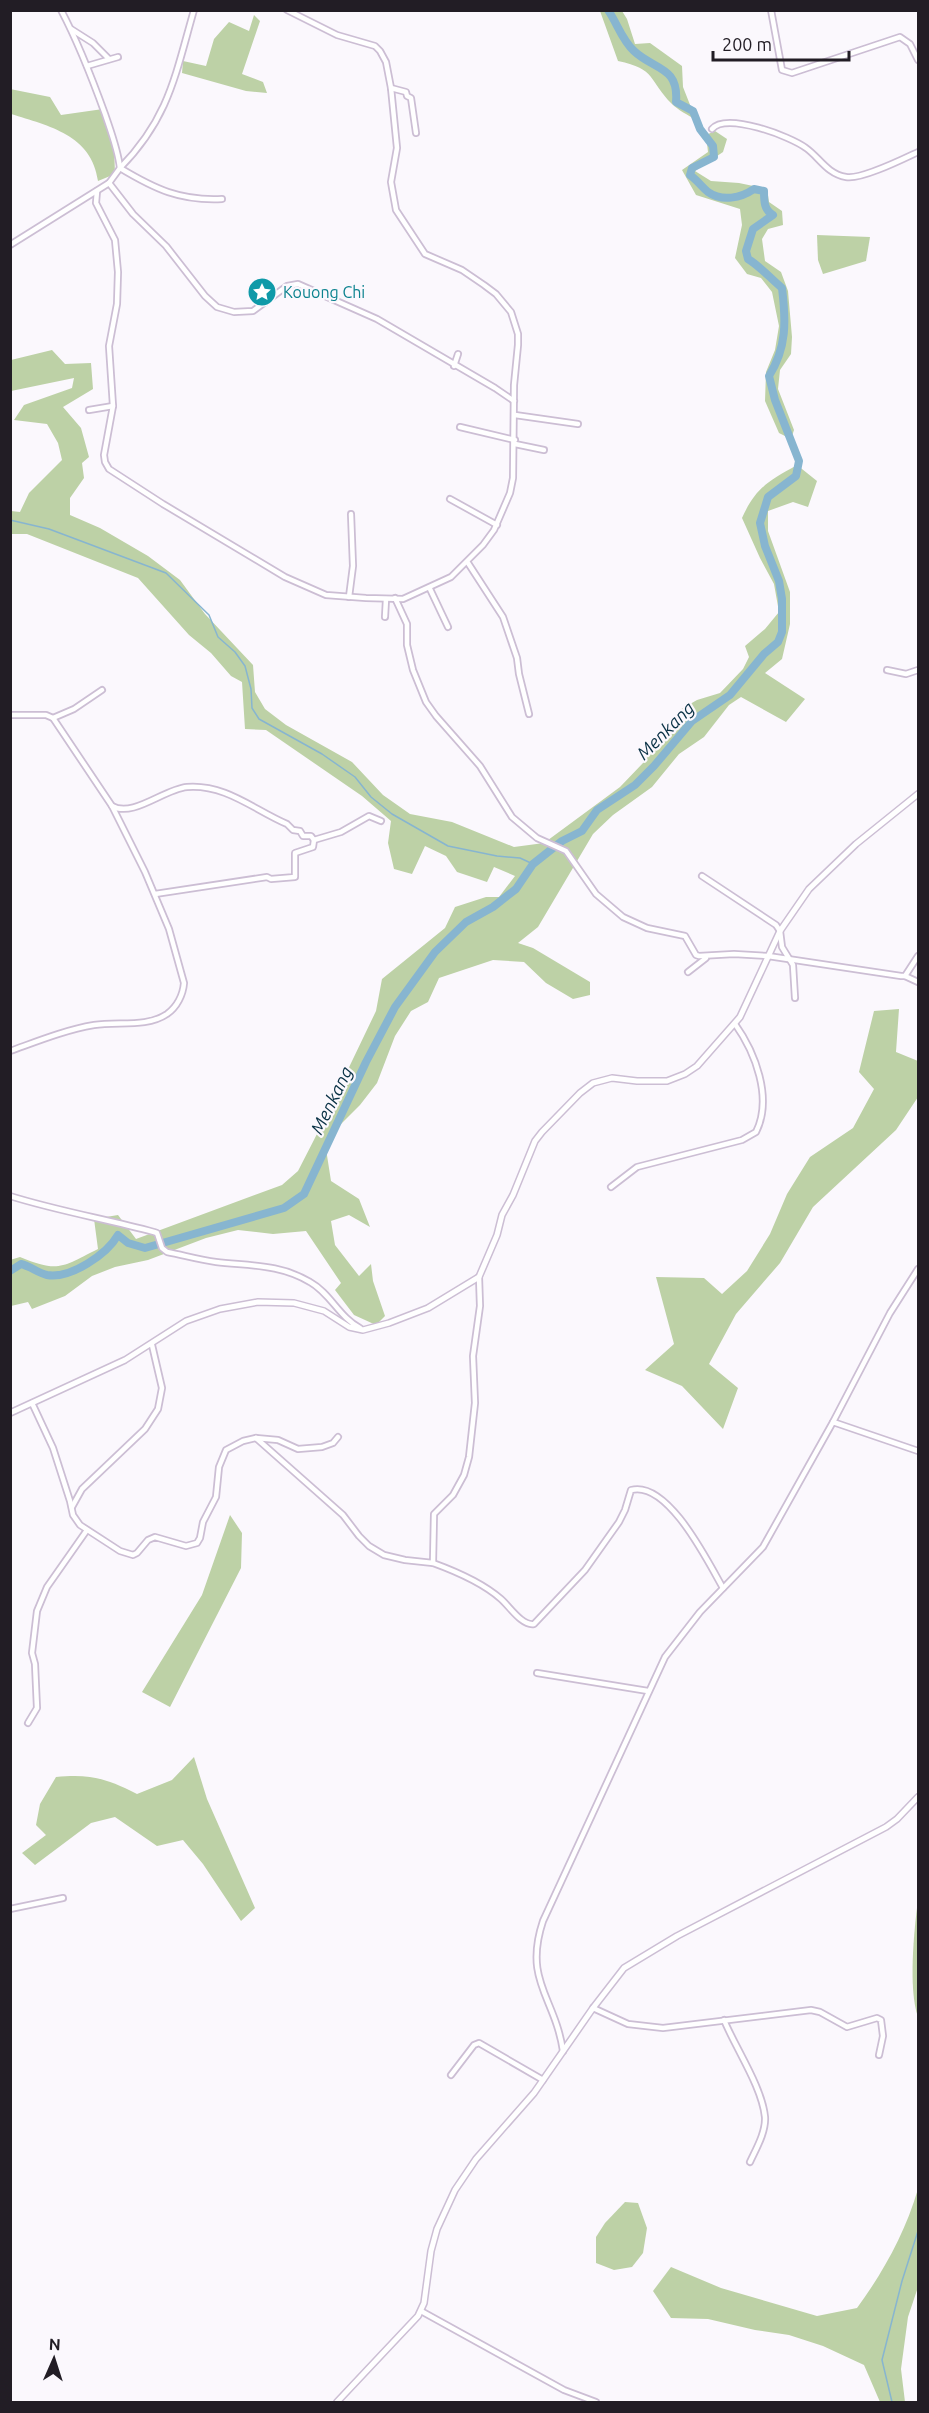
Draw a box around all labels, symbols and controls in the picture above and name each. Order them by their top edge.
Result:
scale bar [713,24,850,62]
text: 200 m [722,34,772,54]
place icon: Kouong Chi [246,276,278,308]
place label: Kouong Chi [283,283,365,301]
water label: Menkang [632,697,698,763]
water label: Menkang [306,1063,356,1137]
north arrow [24,2329,84,2389]
text: N [48,2335,61,2353]

